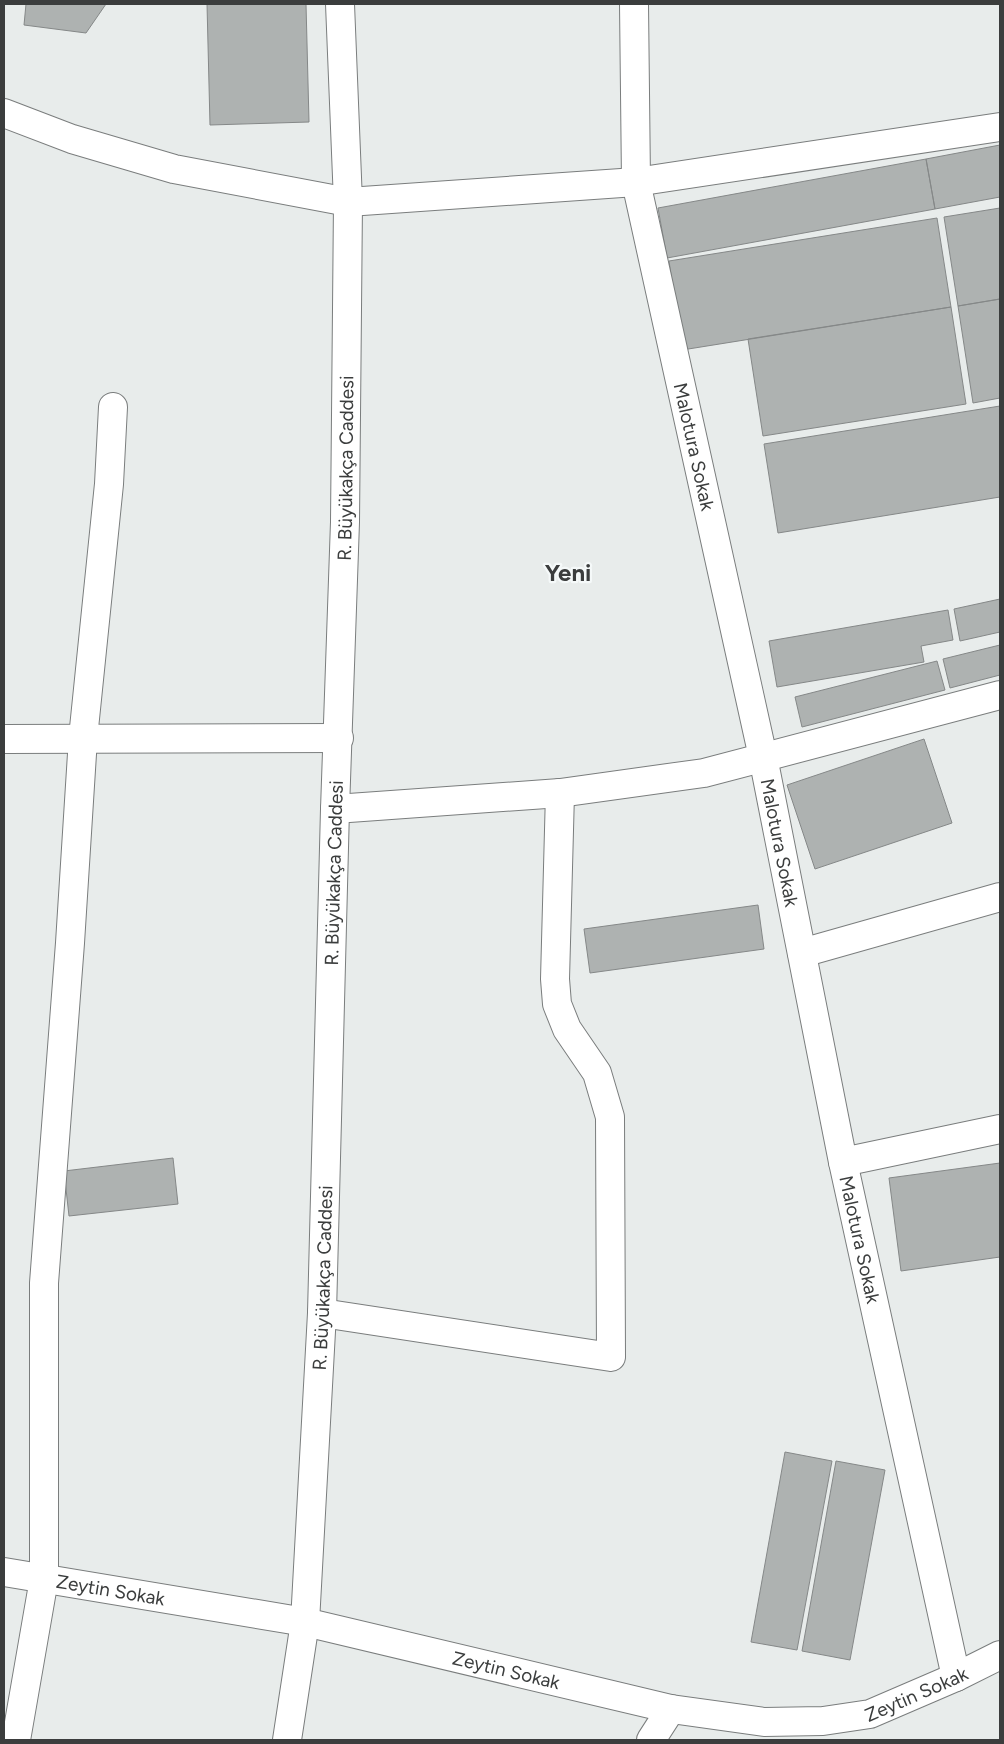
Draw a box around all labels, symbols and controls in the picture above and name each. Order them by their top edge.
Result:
street label: R. Büyükakça Caddesi [333,375,358,561]
street label: Malotura Sokak [669,381,719,514]
district label: Yeni [545,558,591,587]
street label: Malotura Sokak [755,776,803,909]
street label: R. Büyükakça Caddesi [320,780,348,966]
street label: Malotura Sokak [834,1173,885,1306]
street label: R. Büyükakça Caddesi [308,1185,337,1371]
street label: Zeytin Sokak [54,1570,167,1611]
street label: Zeytin Sokak [450,1646,563,1694]
street label: Zeytin Sokak [861,1662,972,1727]

